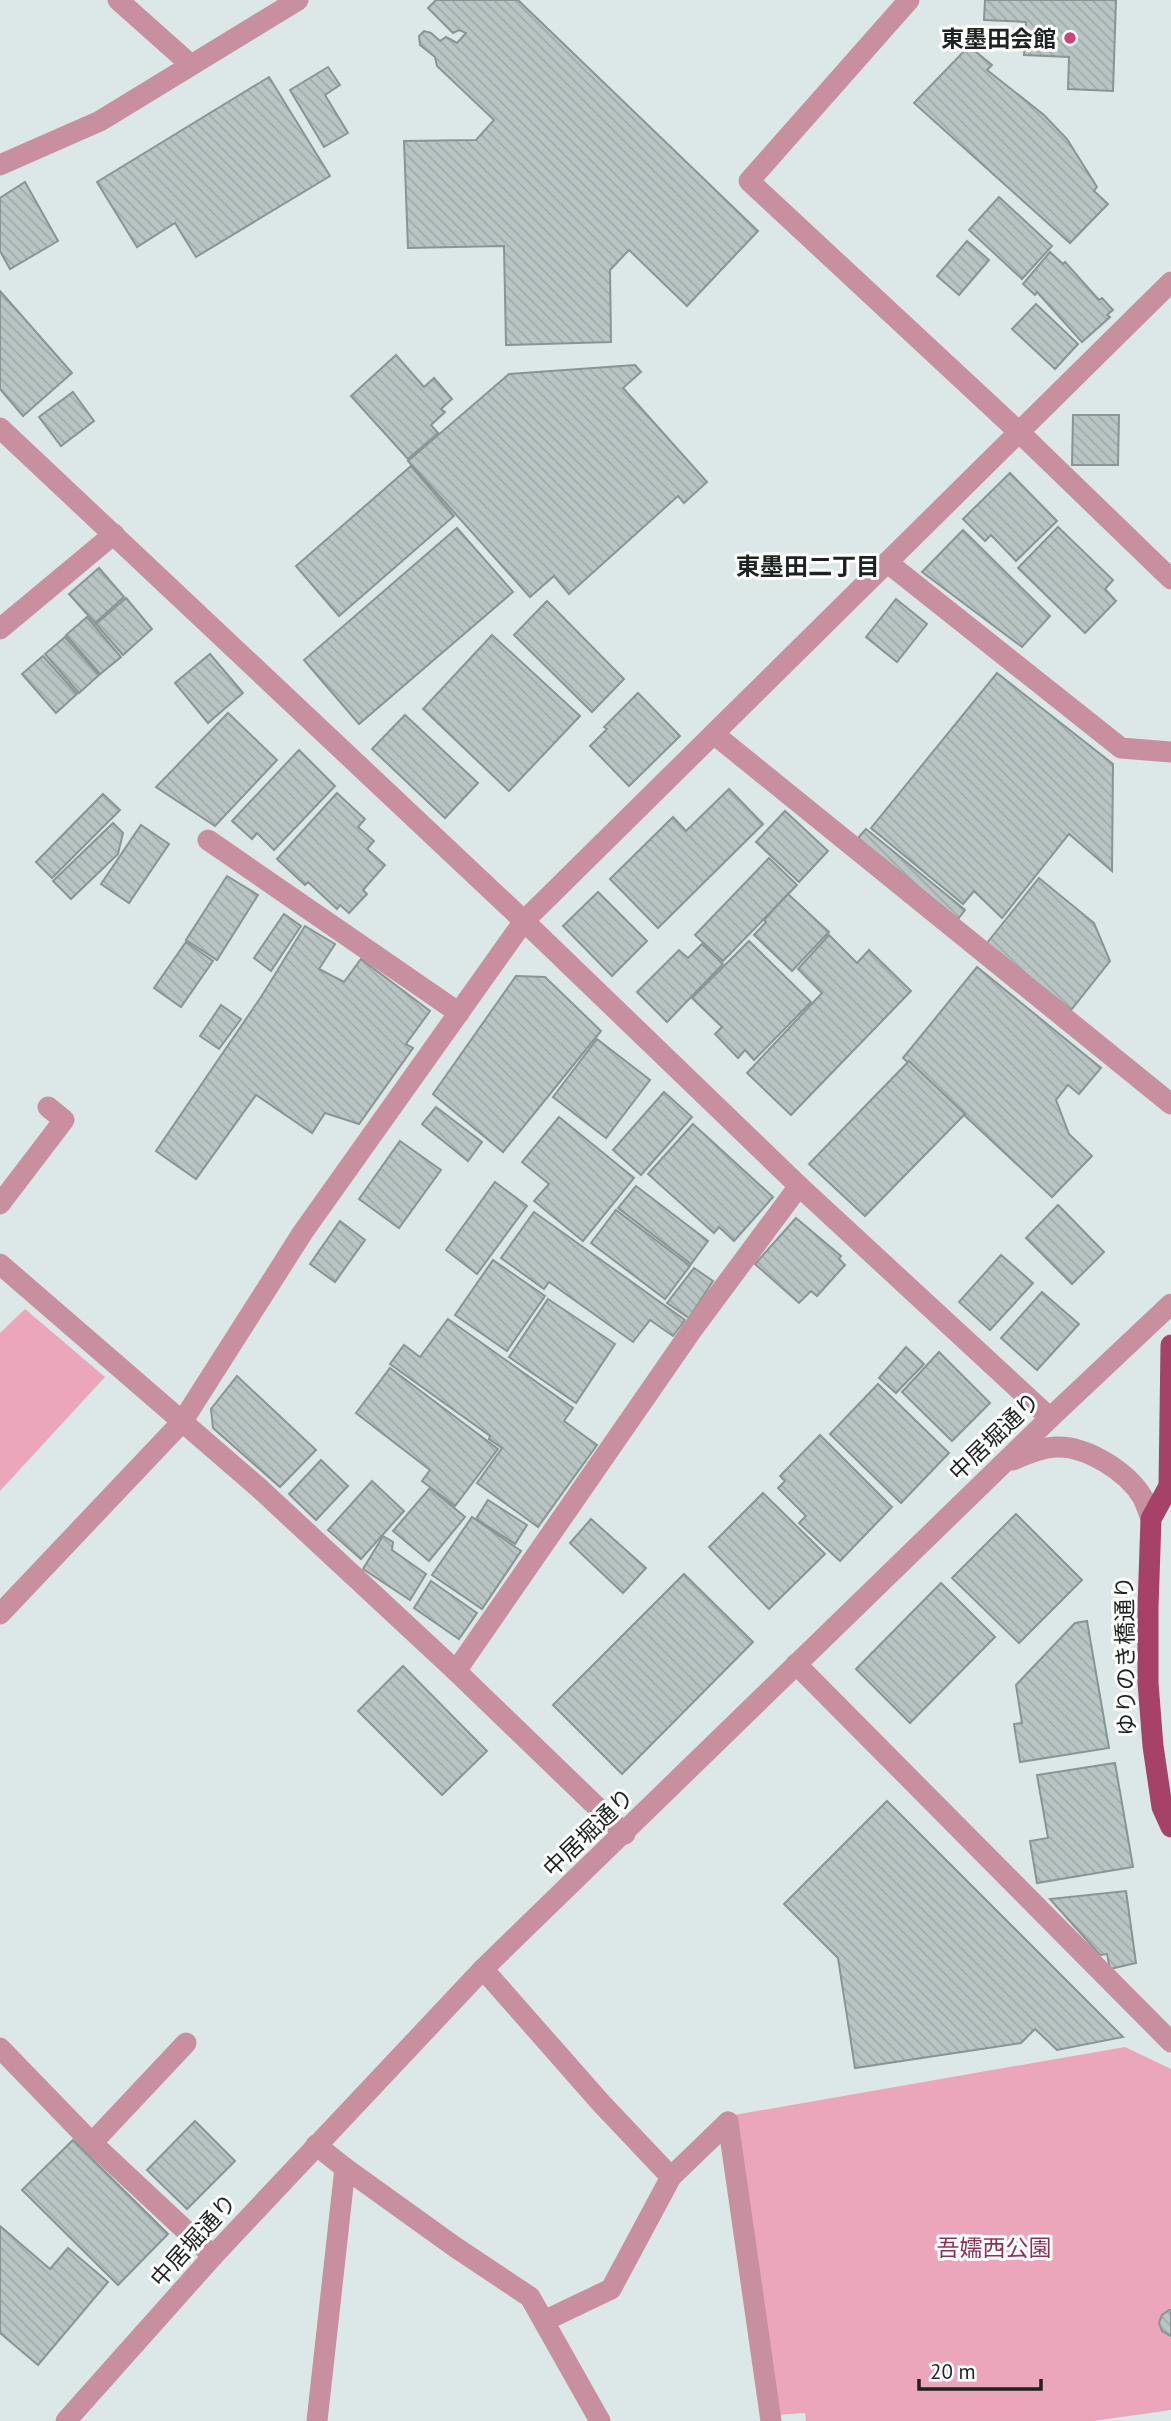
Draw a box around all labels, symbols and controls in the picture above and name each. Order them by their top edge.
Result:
place label: 東墨田会館 [941,24,1056,53]
marker: 東墨田会館 [1062,30,1078,46]
district label: 東墨田二丁目 [736,551,880,582]
street label: 中居堀通り [943,1386,1045,1486]
street label: ゆりのき橋通り [1109,1576,1141,1736]
street label: 中居堀通り [537,1782,639,1882]
street label: 中居堀通り [144,2188,242,2292]
park label: 吾嬬西公園 [937,2233,1052,2262]
scale bar [919,2348,1042,2392]
text: 20 m [930,2358,976,2385]

